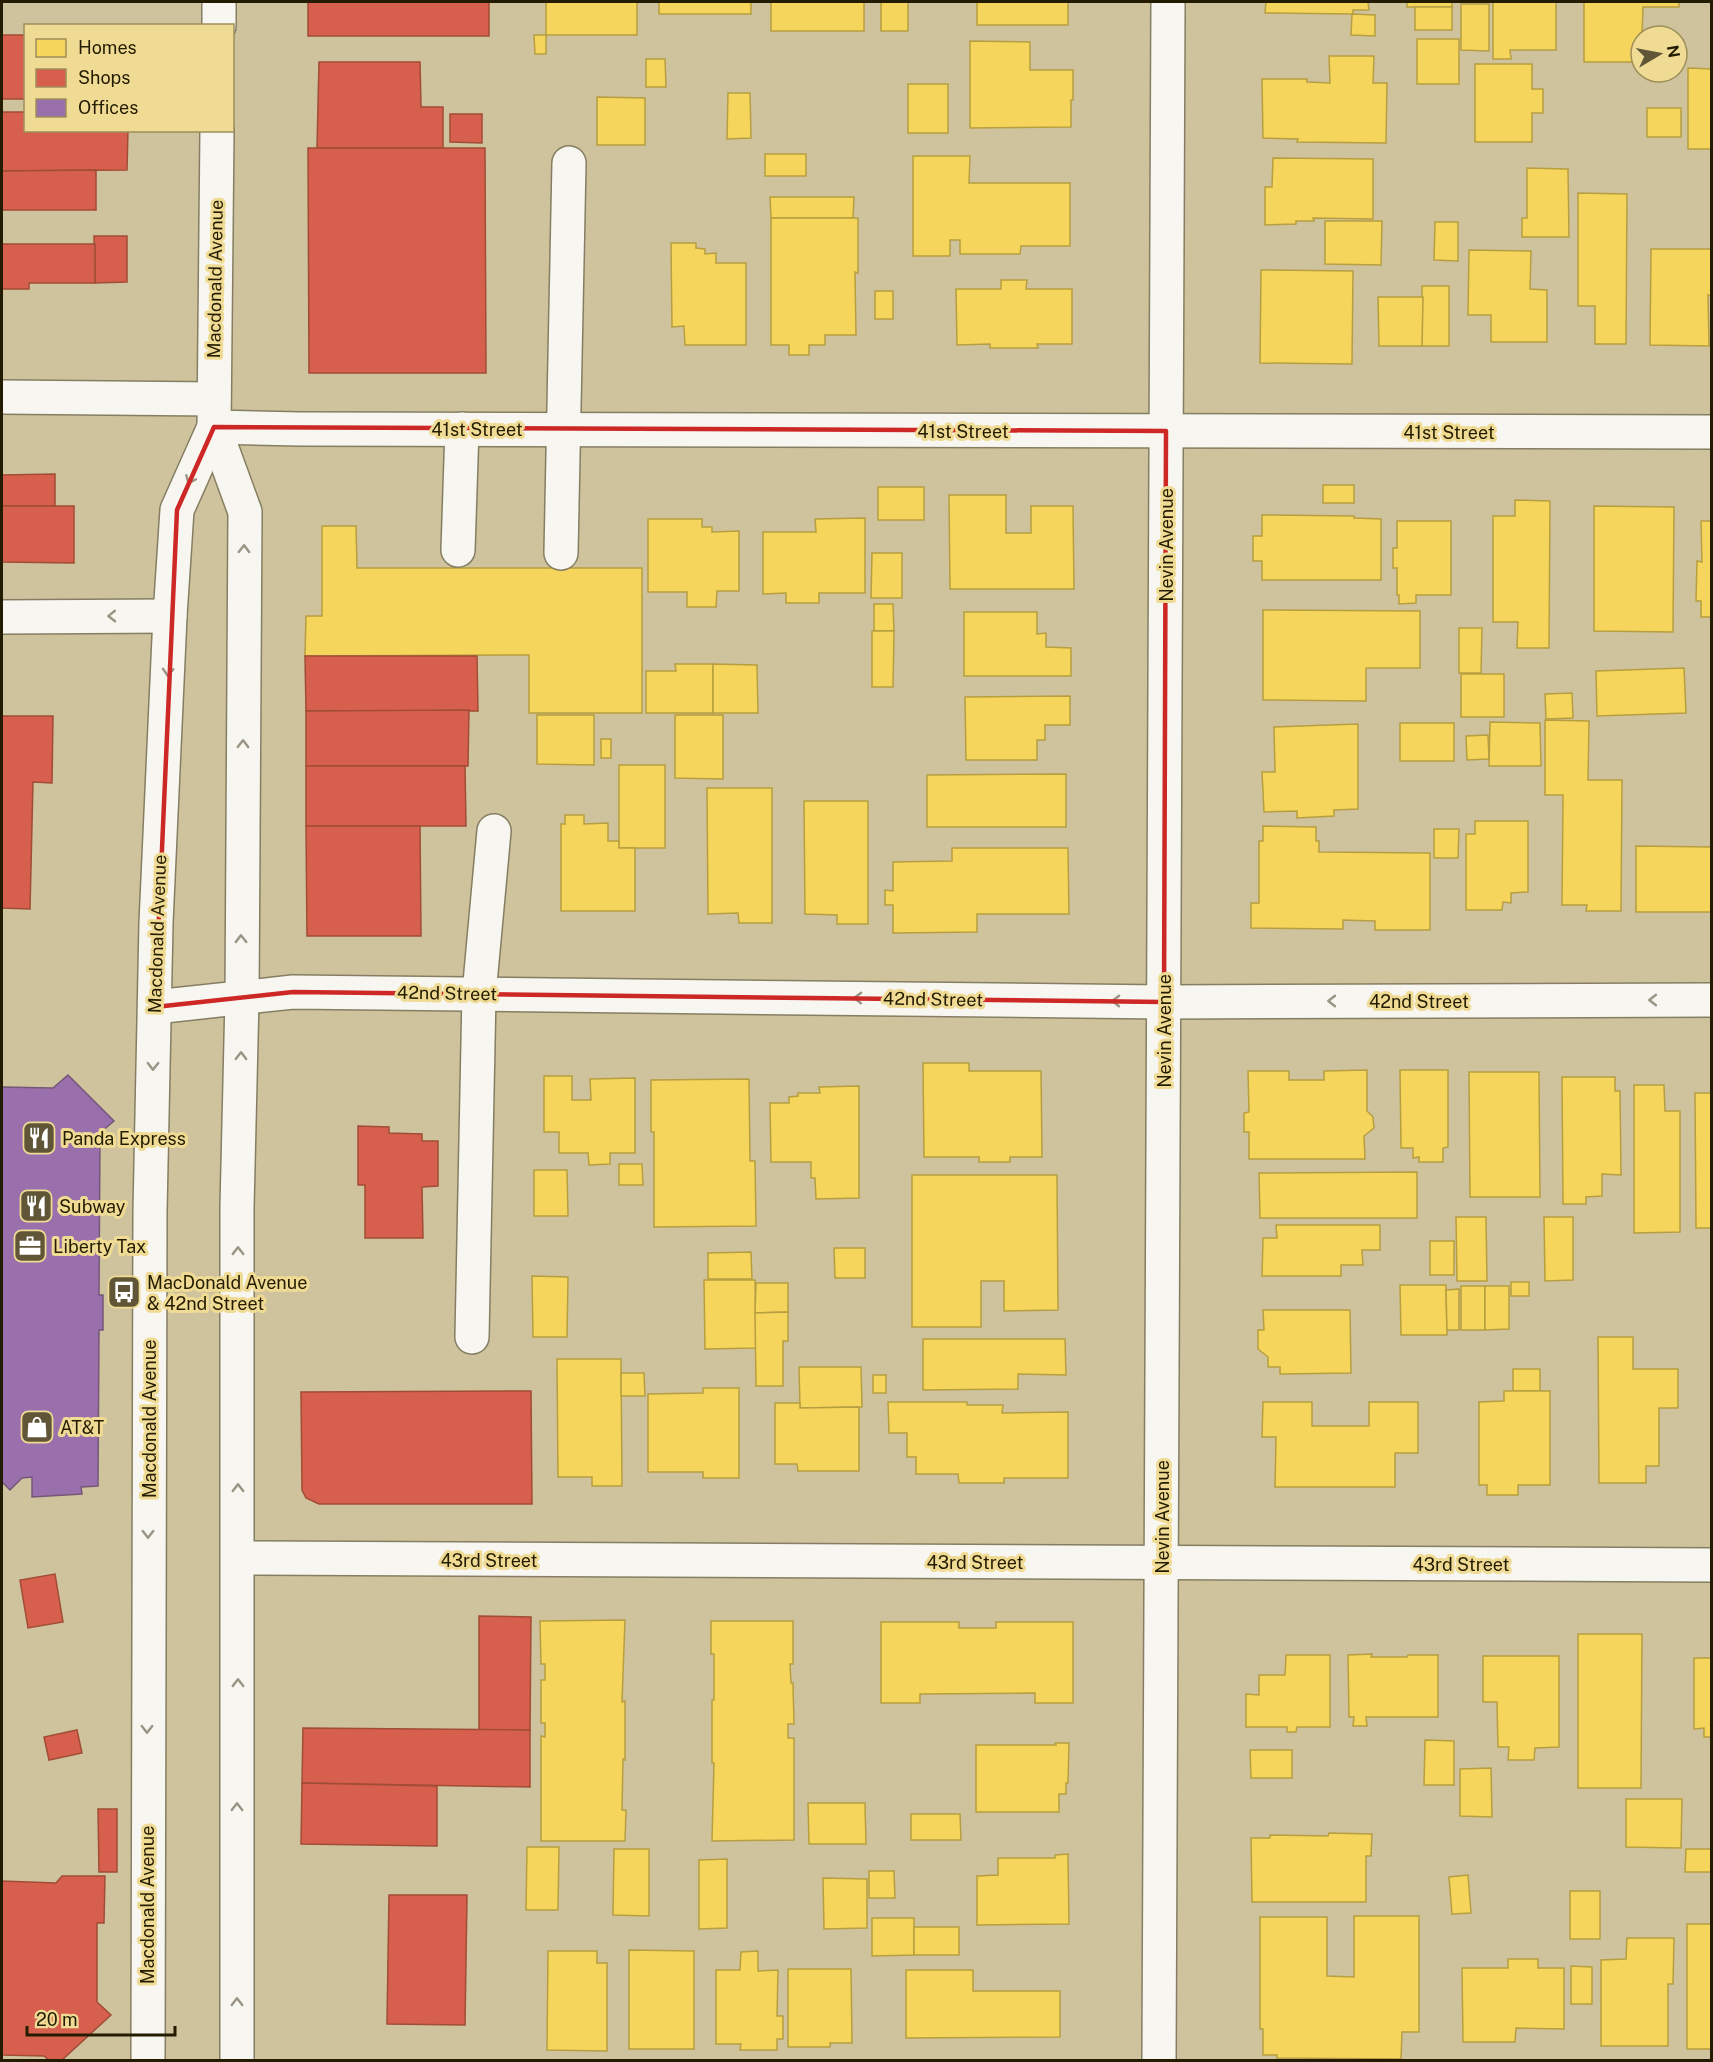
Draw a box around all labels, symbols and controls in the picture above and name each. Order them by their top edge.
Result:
legend [24,24,234,132]
north arrow [1629,24,1689,84]
text: Homes [78,37,137,58]
text: N [1663,44,1684,59]
text: Shops [78,67,130,88]
text: Offices [78,97,138,118]
street label: Macdonald Avenue [203,199,227,359]
street label: 41st Street [431,419,523,440]
street label: 41st Street [917,421,1009,442]
street label: 41st Street [1403,422,1495,443]
one-way arrow [186,474,198,485]
street label: Nevin Avenue [1156,488,1177,602]
one-way arrow [238,545,250,554]
one-way arrow [107,609,116,622]
one-way arrow [161,668,174,677]
one-way arrow [236,740,249,749]
street label: Macdonald Avenue [144,854,170,1014]
one-way arrow [235,935,247,944]
street label: Nevin Avenue [1154,974,1175,1088]
street label: 42nd Street [397,982,497,1004]
street label: 42nd Street [883,988,983,1010]
street label: 42nd Street [1369,991,1469,1012]
one-way arrow [854,992,863,1004]
one-way arrow [1649,994,1658,1006]
one-way arrow [1112,995,1121,1007]
one-way arrow [1328,995,1337,1007]
one-way arrow [235,1051,247,1060]
one-way arrow [147,1061,160,1070]
restaurant icon: Panda Express [21,1120,57,1156]
place label: Panda Express [62,1128,186,1149]
restaurant icon: Subway [18,1188,54,1224]
place label: Subway [59,1196,126,1217]
office icon: Liberty Tax [12,1228,48,1264]
place label: Liberty Tax [53,1236,146,1257]
one-way arrow [232,1246,244,1255]
place label: MacDonald Avenue & 42nd Street [147,1272,307,1314]
bus stop icon: MacDonald Avenue & 42nd Street [106,1274,142,1310]
street label: Macdonald Avenue [139,1340,160,1498]
shop icon: AT&T [19,1409,55,1445]
place label: AT&T [60,1417,105,1438]
street label: Nevin Avenue [1152,1460,1173,1574]
one-way arrow [232,1483,244,1492]
one-way arrow [142,1529,154,1538]
street label: 43rd Street [440,1550,538,1571]
street label: 43rd Street [926,1552,1024,1573]
street label: 43rd Street [1412,1554,1510,1575]
one-way arrow [232,1678,244,1687]
one-way arrow [141,1724,153,1733]
one-way arrow [231,1803,243,1812]
street label: Macdonald Avenue [137,1826,158,1984]
one-way arrow [231,1998,243,2007]
scale bar [27,1999,176,2037]
text: 20 m [36,2009,78,2030]

